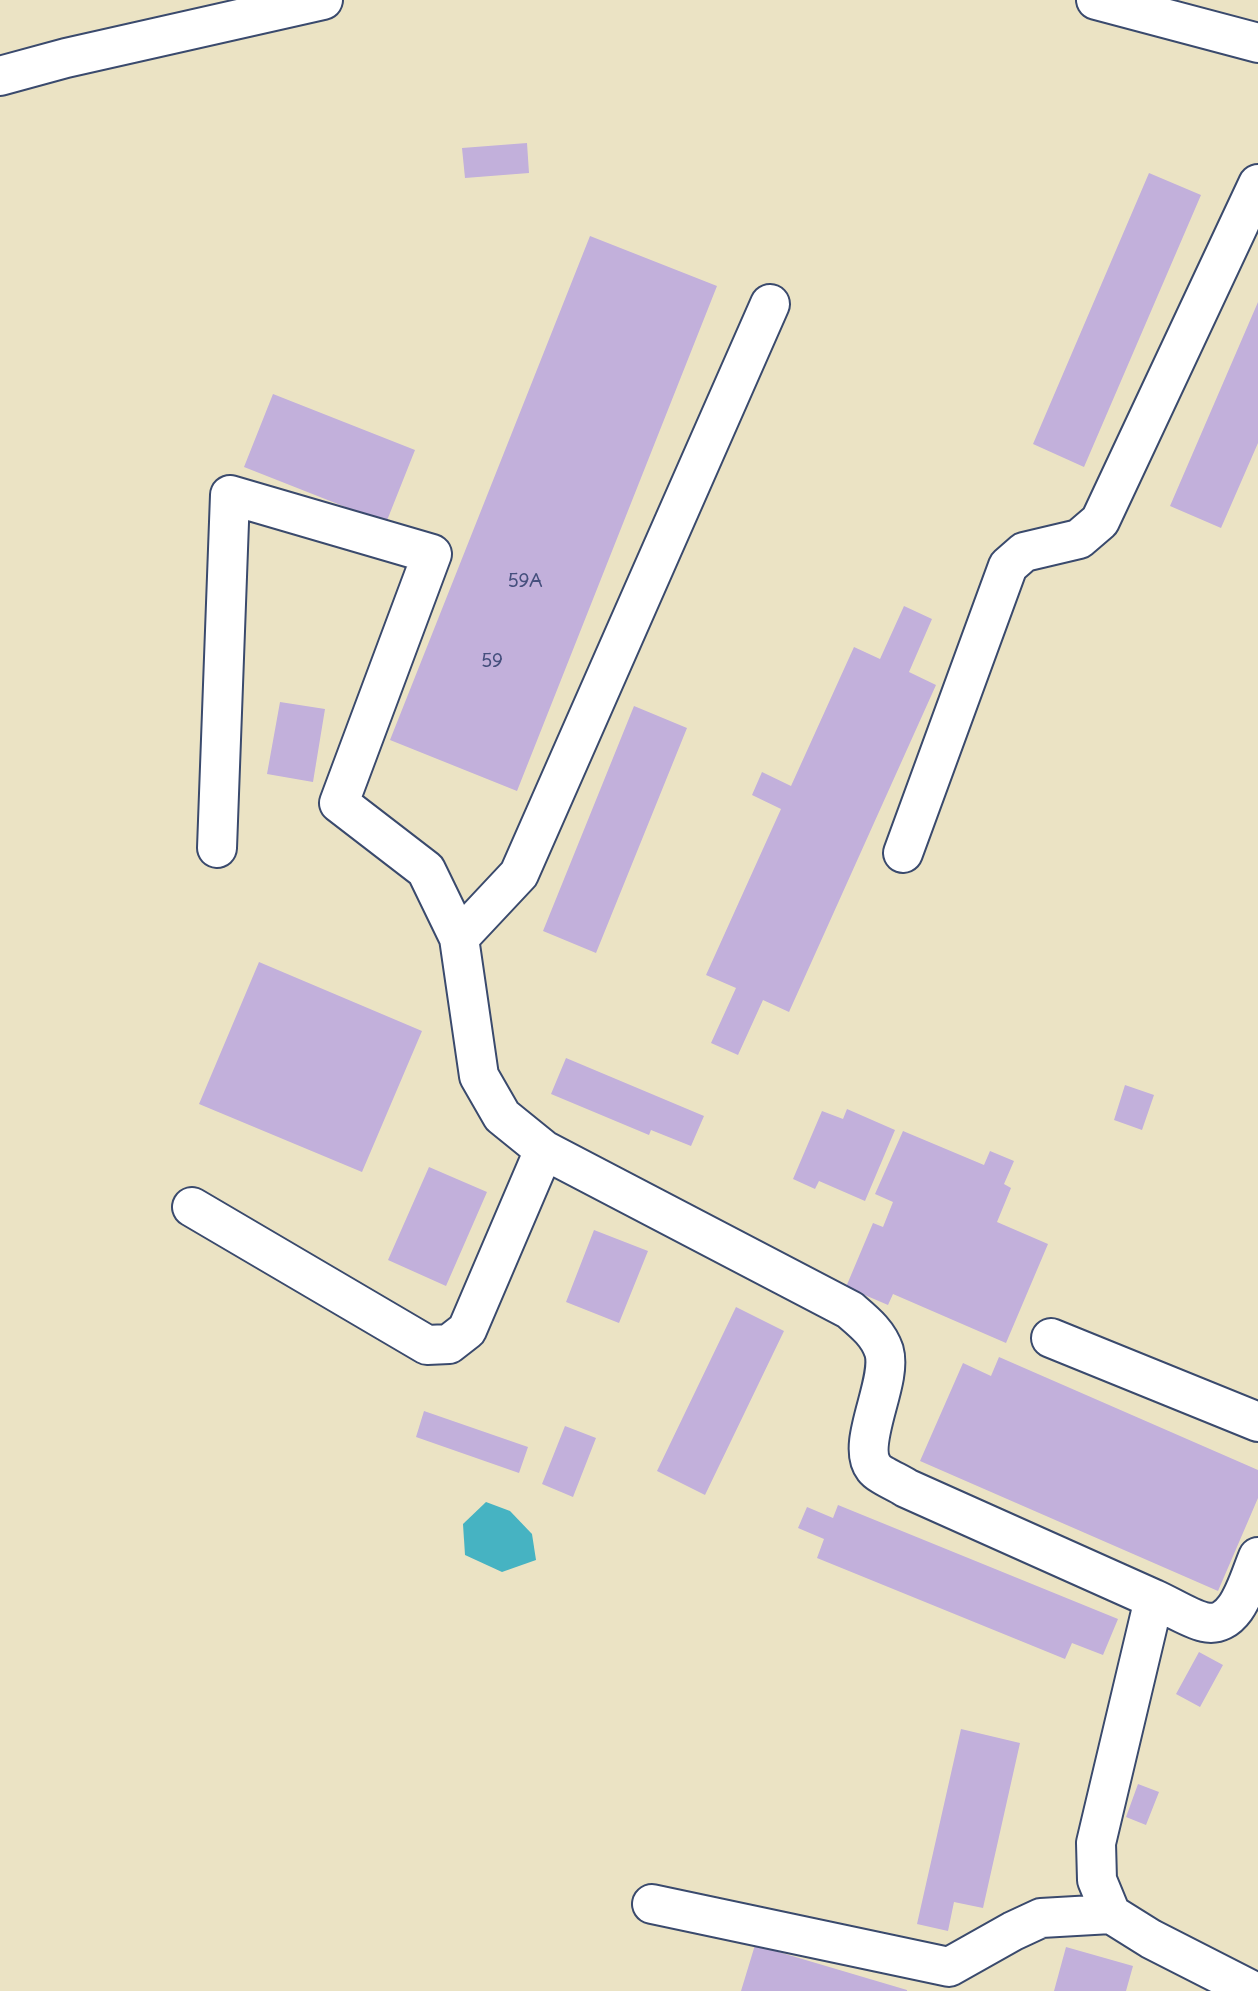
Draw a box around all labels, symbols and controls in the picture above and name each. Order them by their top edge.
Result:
house number: 59А [507,571,543,593]
house number: 59 [481,651,503,673]

